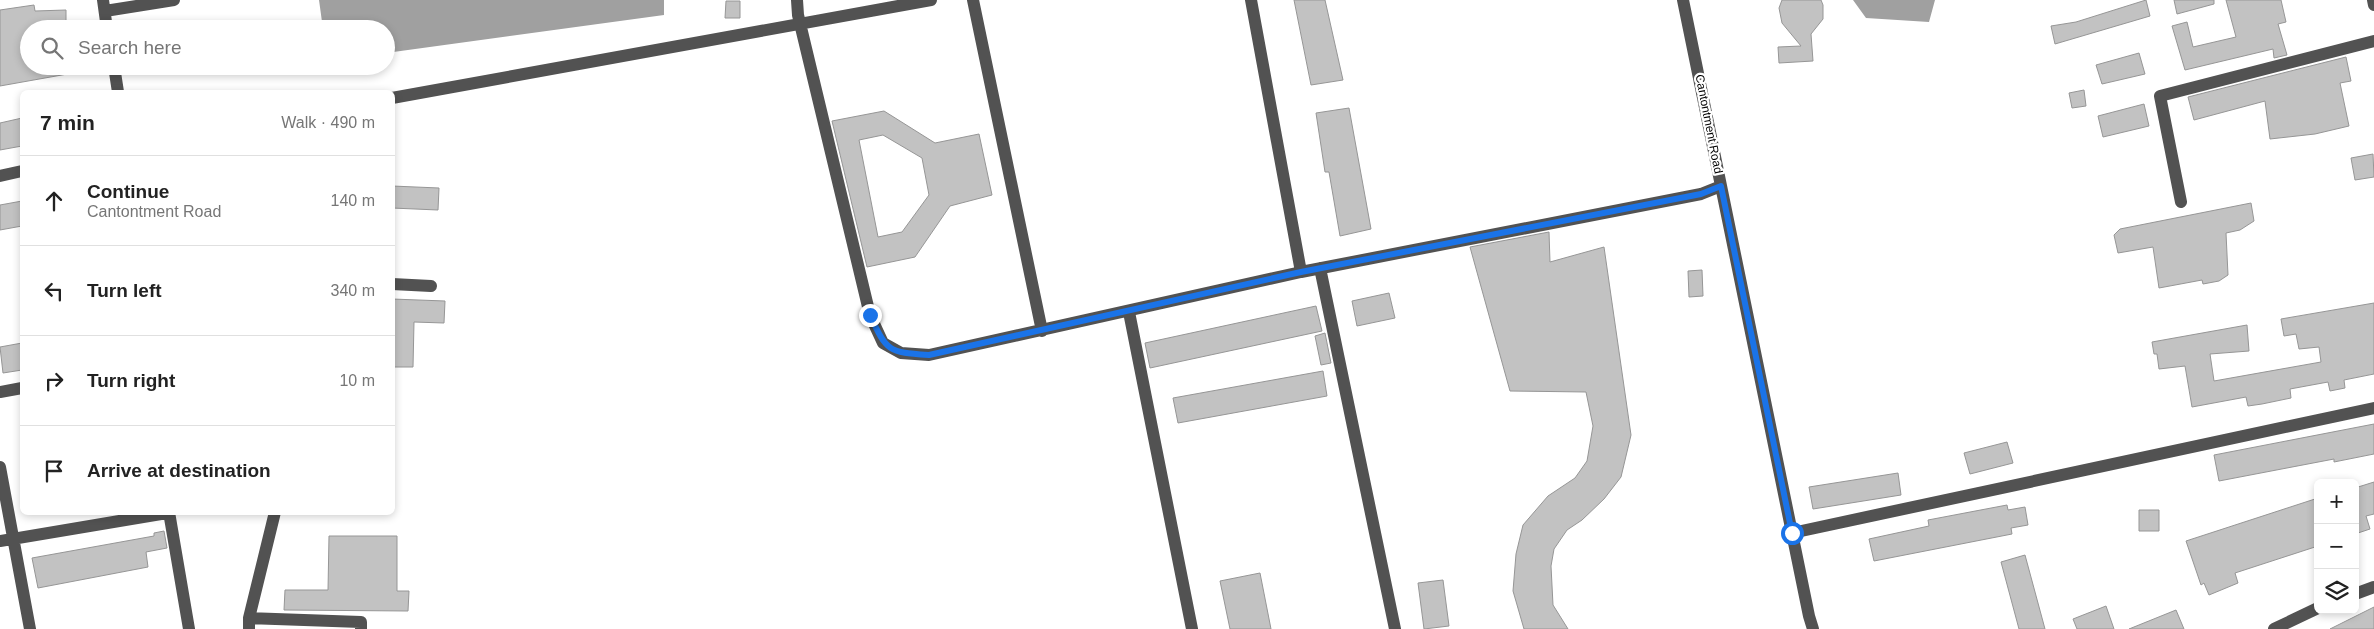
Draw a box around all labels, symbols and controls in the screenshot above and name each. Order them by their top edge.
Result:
search box [20,20,395,75]
icon: search [38,34,66,62]
text: Search here [78,37,182,58]
street label: Cantontment Road [1693,73,1725,175]
text: 7 min [40,111,95,134]
text: Walk · 490 m [281,114,375,131]
text: Continue [87,181,169,202]
icon: ahead [40,187,68,215]
text: 140 m [331,192,375,209]
text: Cantontment Road [87,203,221,220]
icon: left [40,277,68,305]
text: Turn left [87,280,162,301]
text: 340 m [331,282,375,299]
route end [859,304,882,327]
icon: right [40,367,68,395]
text: Turn right [87,370,175,391]
text: 10 m [339,372,375,389]
icon: arrive [40,457,68,485]
text: Arrive at destination [87,460,271,481]
map controls [2314,479,2359,614]
button: + [2314,479,2359,524]
route start [1781,522,1804,545]
button: − [2314,524,2359,569]
button: layers [2314,569,2359,614]

